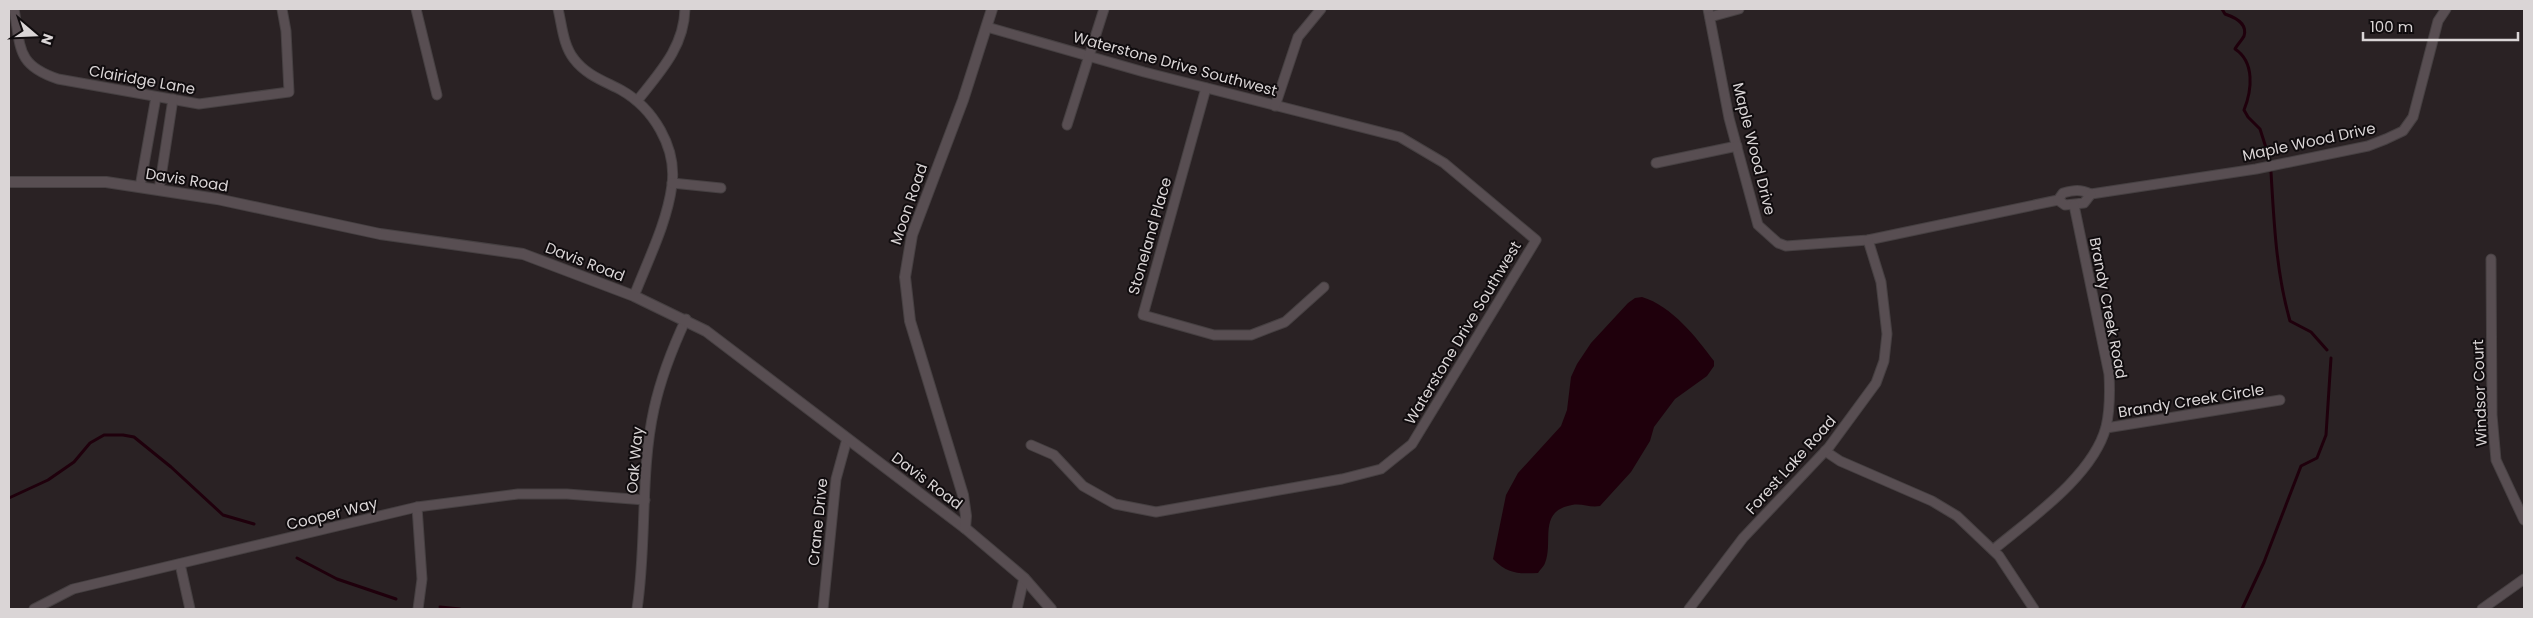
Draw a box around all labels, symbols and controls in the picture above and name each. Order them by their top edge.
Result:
north arrow [10,10,60,60]
scale bar [2363,10,2518,42]
text: 100 m [2370,16,2413,37]
street label: Waterstone Drive Southwest [1071,26,1280,101]
text: N [36,31,58,47]
street label: Clairidge Lane [87,60,197,99]
street label: Maple Wood Drive [1728,80,1781,217]
street label: Maple Wood Drive [2240,117,2377,166]
street label: Moon Road [885,160,932,247]
street label: Davis Road [144,163,230,196]
street label: Stoneland Place [1123,175,1176,297]
street label: Brandy Creek Road [2084,235,2133,380]
street label: Davis Road [542,237,628,286]
street label: Waterstone Drive Southwest [1399,237,1526,428]
street label: Windsor Court [2467,339,2492,447]
street label: Brandy Creek Circle [2116,379,2265,422]
street label: Forest Lake Road [1741,411,1841,519]
street label: Oak Way [621,425,648,494]
street label: Davis Road [888,447,967,514]
street label: Crane Drive [802,477,833,567]
street label: Cooper Way [284,492,380,535]

